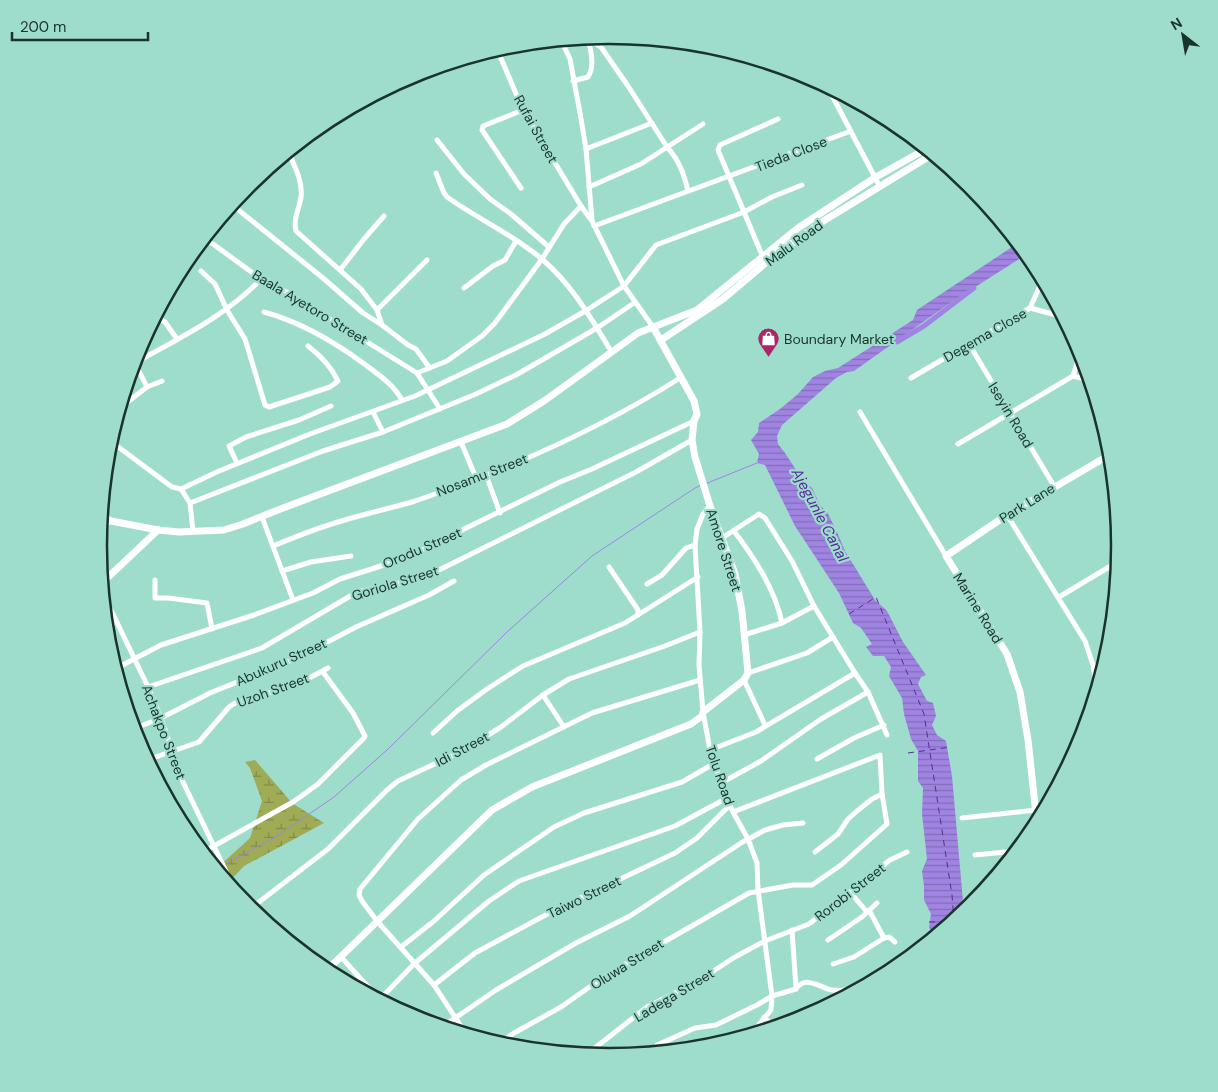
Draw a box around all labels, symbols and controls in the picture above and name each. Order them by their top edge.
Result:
scale bar [12,10,149,42]
north arrow [1158,10,1208,60]
text: N [1167,14,1185,34]
text: 200 m [20,17,66,37]
street label: Rufai Street [510,92,562,166]
street label: Tieda Close [752,132,830,176]
street label: Malu Road [762,216,826,270]
street label: Baala Ayetoro Street [249,265,371,349]
street label: Degema Close [940,304,1030,366]
shop icon: Boundary Market [756,327,780,358]
place label: Boundary Market [784,330,894,348]
street label: Iseyin Road [984,379,1038,451]
street label: Nosamu Street [434,449,530,501]
water label: Ajegunle Canal [786,464,853,566]
street label: Park Lane [996,479,1058,527]
street label: Amore Street [702,506,746,594]
street label: Orodu Street [380,523,464,573]
street label: Goriola Street [349,561,441,605]
street label: Marine Road [949,569,1007,647]
street label: Abukuru Street [233,634,329,690]
street label: Uzoh Street [235,669,311,711]
street label: Achakpo Street [138,682,190,782]
street label: Idi Street [432,727,492,771]
street label: Tolu Road [701,743,739,807]
street label: Rorobi Street [811,859,889,925]
street label: Taiwo Street [544,871,624,923]
street label: Oluwa Street [587,934,667,994]
street label: Ladega Street [631,964,717,1026]

